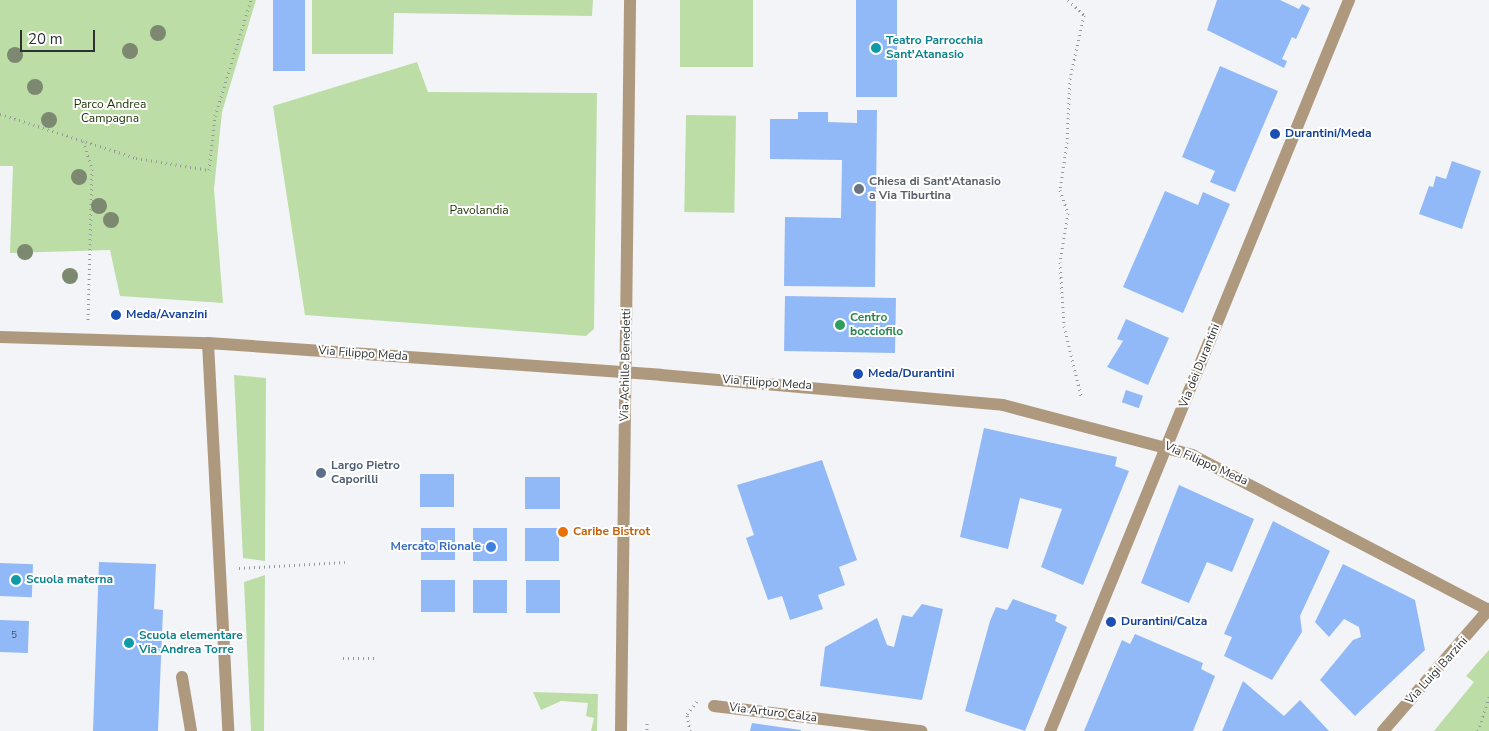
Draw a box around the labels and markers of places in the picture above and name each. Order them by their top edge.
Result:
place label: Teatro Parrocchia Sant'Atanasio [886,34,983,62]
marker: Teatro Parrocchia Sant'Atanasio [870,42,882,54]
place label: Durantini/Meda [1285,127,1372,141]
marker: Durantini/Meda [1269,128,1281,140]
place label: Chiesa di Sant'Atanasio a Via Tiburtina [869,175,1001,203]
marker: Chiesa di Sant'Atanasio a Via Tiburtina [853,183,865,195]
place label: Meda/Avanzini [126,308,207,322]
marker: Meda/Avanzini [110,309,122,321]
place label: Centro bocciofilo [850,311,903,339]
marker: Centro bocciofilo [834,319,846,331]
place label: Meda/Durantini [868,367,955,381]
marker: Meda/Durantini [852,368,864,380]
place label: Largo Pietro Caporilli [331,459,400,487]
marker: Largo Pietro Caporilli [315,467,327,479]
place label: Caribe Bistrot [573,525,650,539]
marker: Caribe Bistrot [557,526,569,538]
place label: Mercato Rionale [391,540,481,554]
marker: Mercato Rionale [485,541,497,553]
place label: Scuola materna [26,573,113,587]
marker: Scuola materna [10,574,22,586]
place label: Durantini/Calza [1121,615,1207,629]
marker: Durantini/Calza [1105,616,1117,628]
place label: Scuola elementare Via Andrea Torre [139,629,243,657]
marker: Scuola elementare Via Andrea Torre [123,637,135,649]

